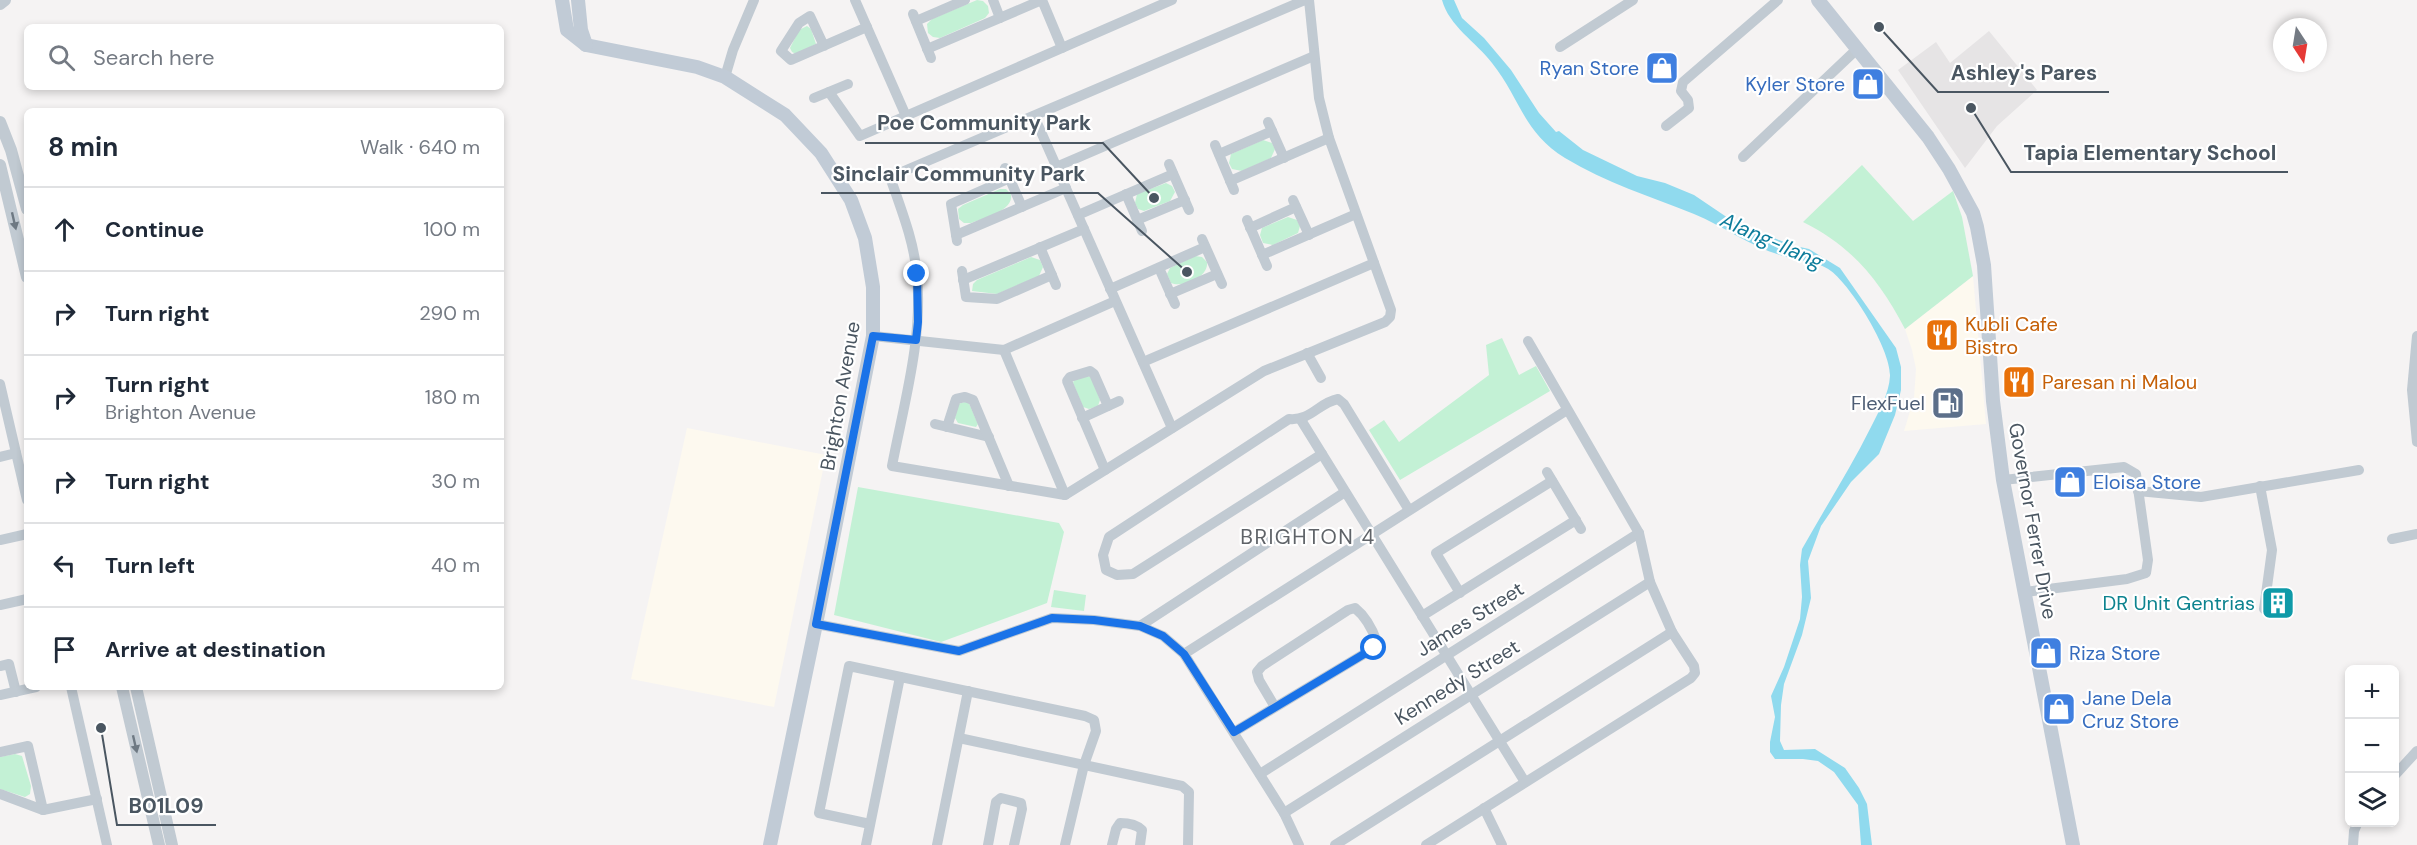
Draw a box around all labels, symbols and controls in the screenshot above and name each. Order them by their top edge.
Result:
north arrow [2273,18,2327,72]
search box [24,24,504,90]
icon: search [45,41,78,74]
text: Search here [93,43,214,72]
shop icon: Ryan Store [1644,50,1680,86]
callout: Ashley's Pares [1938,53,2109,92]
place label: Ryan Store [1540,55,1639,81]
text: Ashley's Pares [1951,59,2097,87]
shop icon: Kyler Store [1850,66,1886,102]
place label: Kyler Store [1745,71,1845,97]
callout: Poe Community Park [865,104,1103,143]
text: Poe Community Park [877,109,1091,137]
text: 8 min [48,130,118,164]
callout: Tapia Elementary School [2011,133,2288,172]
text: Walk · 640 m [360,134,480,160]
text: Tapia Elementary School [2024,139,2276,167]
callout: Sinclair Community Park [821,154,1098,193]
text: Sinclair Community Park [833,160,1085,188]
water label: Alang-Ilang [1715,206,1828,276]
one-way arrow [10,212,19,231]
icon: ahead [48,213,81,246]
text: Continue [105,215,204,244]
text: 100 m [423,216,480,242]
route end [903,260,929,286]
icon: right [48,297,81,330]
text: Turn right [105,299,210,328]
text: 290 m [419,300,480,326]
place label: Kubli Cafe Bistro [1965,311,2058,360]
restaurant icon: Kubli Cafe Bistro [1924,317,1960,353]
street label: Brighton Avenue [814,319,866,473]
restaurant icon: Paresan ni Malou [2001,364,2037,400]
place label: Paresan ni Malou [2042,369,2197,395]
text: Turn right [105,370,210,399]
icon: right [48,381,81,414]
text: 180 m [425,384,480,410]
fuel station icon: FlexFuel [1930,385,1966,421]
place label: FlexFuel [1851,390,1925,416]
text: Brighton Avenue [105,399,256,425]
street label: Governor Ferrer Drive [2003,421,2063,621]
shop icon: Eloisa Store [2052,464,2088,500]
icon: right [48,465,81,498]
text: Turn right [105,467,210,496]
text: 30 m [431,468,480,494]
place label: Eloisa Store [2093,469,2201,495]
district label: BRIGHTON 4 [1240,523,1376,551]
icon: left [48,549,81,582]
text: Turn left [105,551,195,580]
text: 40 m [431,552,480,578]
street label: James Street [1411,576,1529,662]
building icon: DR Unit Gentrias [2260,585,2296,621]
place label: DR Unit Gentrias [2103,590,2255,616]
icon: arrive [48,633,81,666]
street label: Kennedy Street [1390,633,1524,731]
route start [1360,634,1386,660]
text: Arrive at destination [105,635,326,664]
shop icon: Riza Store [2028,635,2064,671]
place label: Riza Store [2069,640,2160,666]
map controls [2345,665,2399,827]
button: + [2345,665,2399,719]
place label: Jane Dela Cruz Store [2082,685,2179,734]
shop icon: Jane Dela Cruz Store [2041,691,2077,727]
button: − [2345,719,2399,773]
one-way arrow [131,735,141,753]
button: layers [2345,773,2399,827]
callout: B01L09 [117,786,216,825]
text: B01L09 [129,792,203,820]

